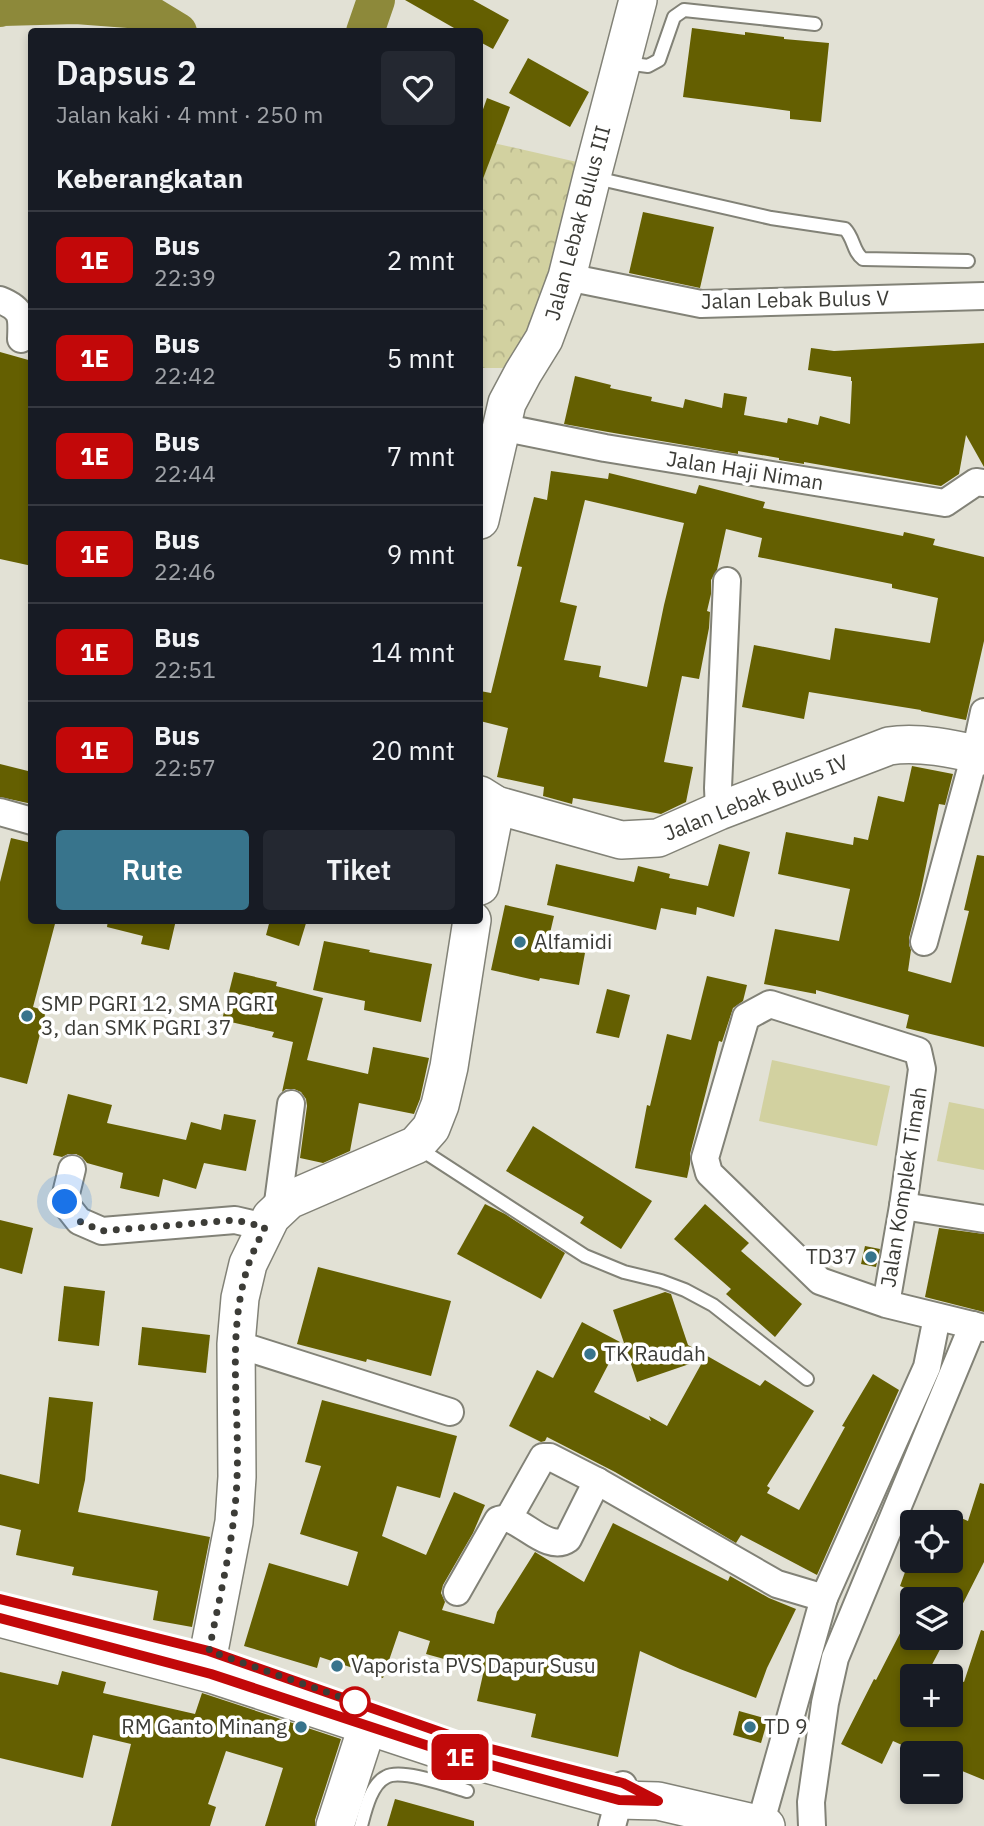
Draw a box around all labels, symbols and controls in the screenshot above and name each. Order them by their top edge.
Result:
text: Dapsus 2 [56,51,197,94]
button: heart [381,51,455,125]
text: Jalan kaki · 4 mnt · 250 m [56,99,323,129]
street label: Jalan Lebak Bulus III [538,122,617,323]
text: Keberangkatan [56,161,243,195]
text: Bus [154,228,200,262]
text: 2 mnt [387,243,455,277]
text: 1E [80,244,109,276]
text: 22:39 [154,262,216,292]
street label: Jalan Lebak Bulus V [701,283,890,315]
text: Bus [154,326,200,360]
text: 5 mnt [387,341,455,375]
text: 1E [80,342,109,374]
text: 22:42 [154,360,216,390]
text: Bus [154,424,200,458]
text: 7 mnt [387,439,455,473]
text: 1E [80,440,109,472]
street label: Jalan Haji Niman [665,444,826,496]
text: 22:44 [154,458,216,488]
text: Bus [154,522,200,556]
text: 9 mnt [387,537,455,571]
text: 1E [80,538,109,570]
text: 22:46 [154,556,216,586]
text: Bus [154,620,200,654]
text: 14 mnt [371,635,455,669]
text: 1E [80,636,109,668]
text: 22:51 [154,654,216,684]
text: Bus [154,718,200,752]
text: 20 mnt [371,733,455,767]
text: 1E [80,734,109,766]
street label: Jalan Lebak Bulus IV [659,747,852,847]
text: 22:57 [154,752,216,782]
button: Rute [56,830,249,910]
button: Tiket [263,830,455,910]
place label: Alfamidi [534,927,612,955]
marker: Alfamidi [512,934,528,950]
place label: SMP PGRI 12, SMA PGRI 3, dan SMK PGRI 37 [41,989,275,1041]
marker: SMP PGRI 12, SMA PGRI 3, dan SMK PGRI 37 [19,1008,35,1024]
street label: Jalan Komplek Timah [873,1085,933,1289]
your location [47,1184,82,1219]
place label: TD37 [806,1242,857,1270]
marker: TD37 [863,1249,879,1265]
place label: TK Raudah [604,1339,706,1367]
marker: TK Raudah [582,1346,598,1362]
map controls [900,1510,963,1804]
button: locate [900,1510,963,1573]
button: layers [900,1587,963,1650]
place label: Vaporista PVS Dapur Susu [351,1651,596,1679]
marker: Vaporista PVS Dapur Susu [329,1658,345,1674]
button: + [900,1664,963,1727]
unlabelled marker [340,1687,370,1717]
place label: RM Ganto Minang [121,1712,287,1740]
place label: TD 9 [764,1712,808,1740]
marker: RM Ganto Minang [293,1719,309,1735]
marker: TD 9 [742,1719,758,1735]
line badge: 1E [428,1734,491,1780]
text: 1E [446,1741,474,1773]
button: − [900,1741,963,1804]

